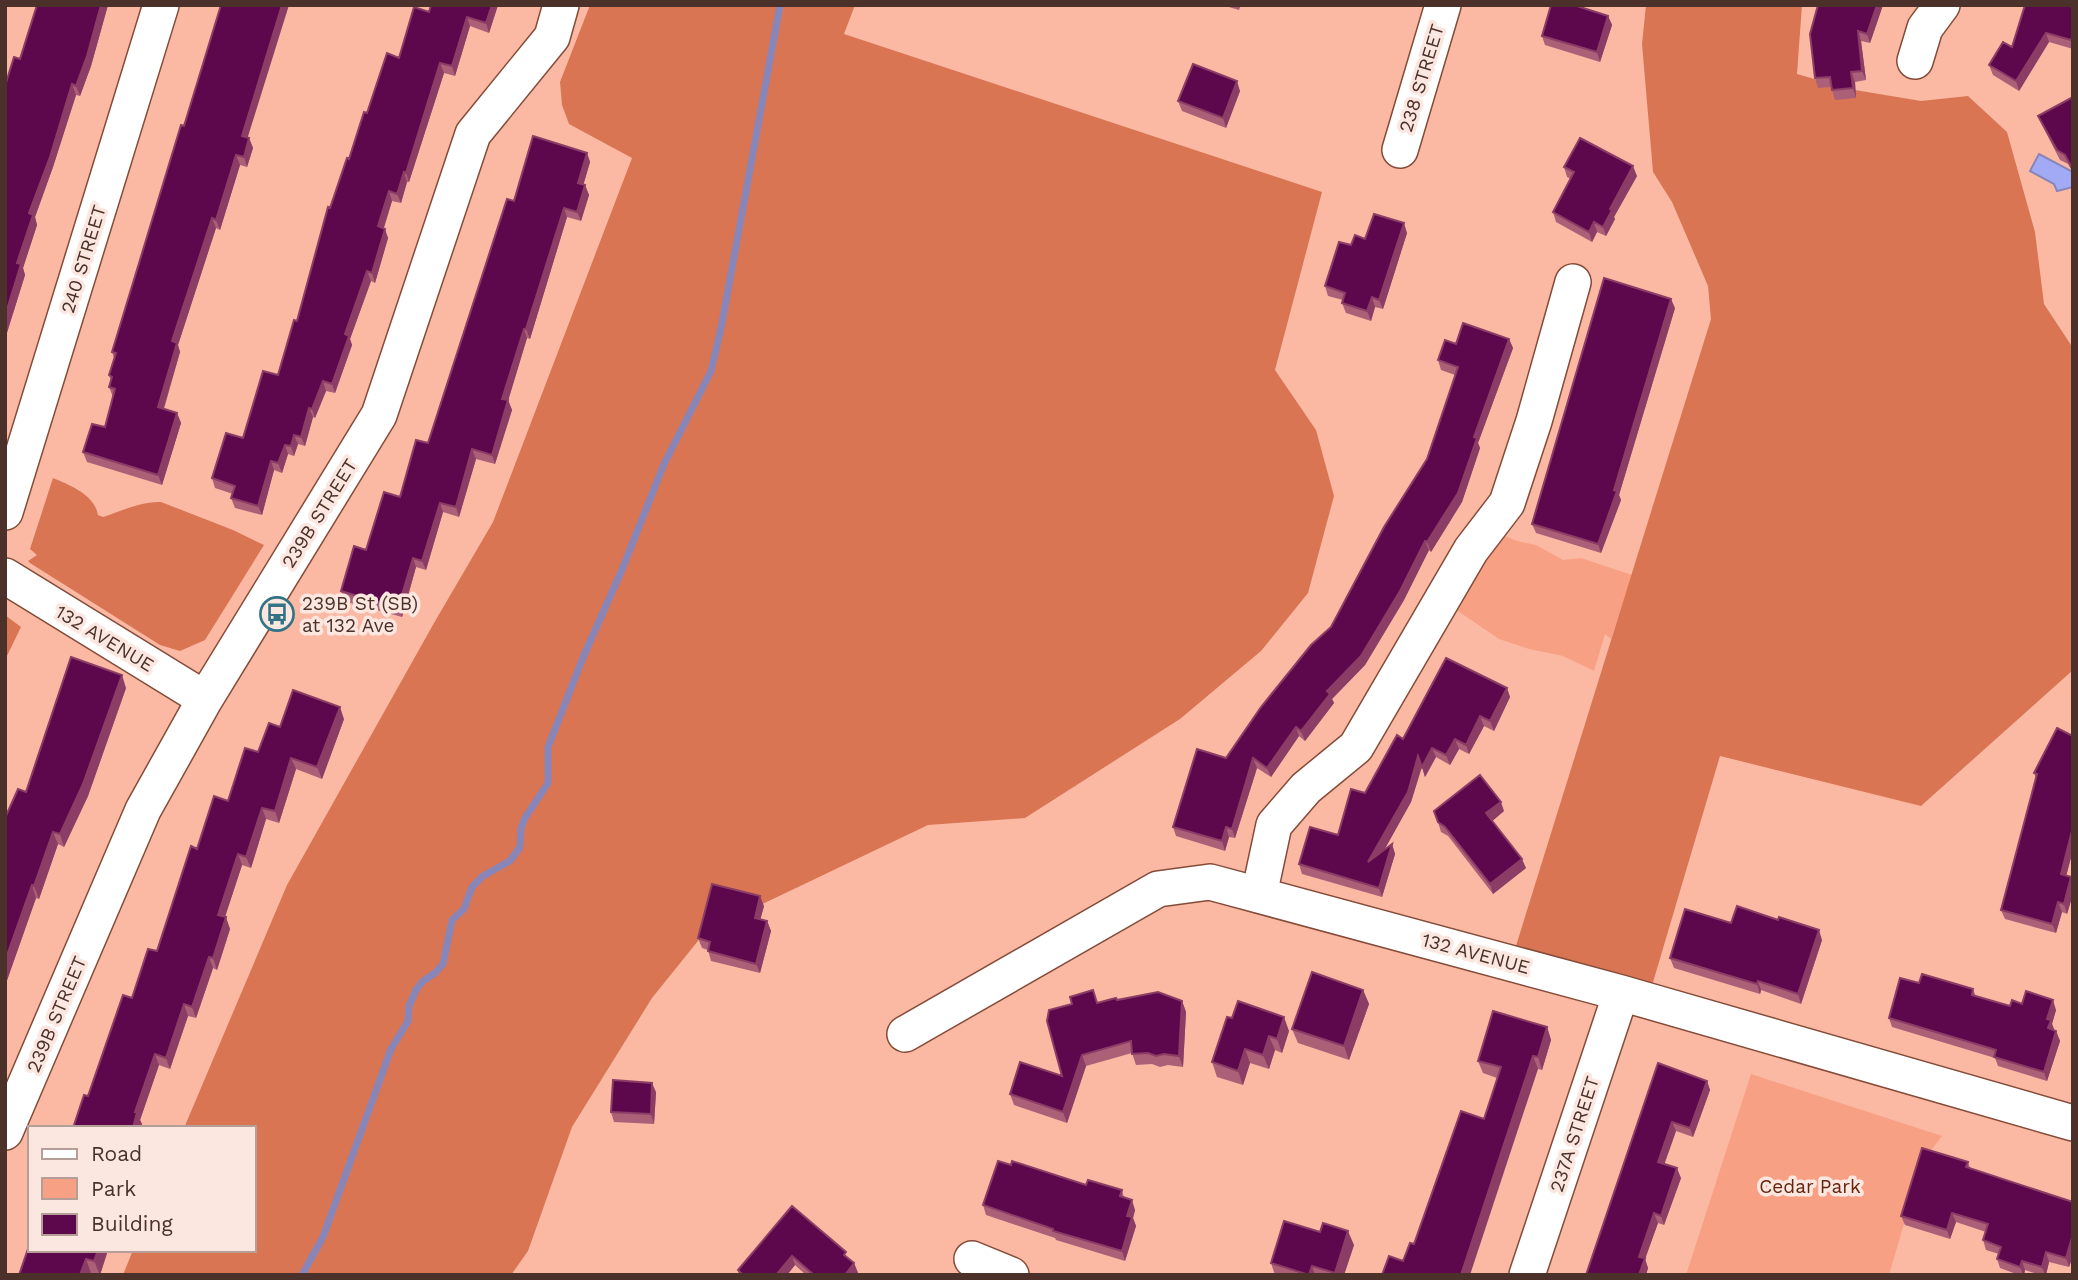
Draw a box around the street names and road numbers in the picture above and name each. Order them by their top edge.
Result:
street label: 238 STREET [1394,21,1449,135]
street label: 240 STREET [56,202,111,316]
street label: 239B STREET [277,454,362,572]
street label: 132 AVENUE [51,600,158,677]
street label: 132 AVENUE [1419,928,1532,979]
street label: 239B STREET [22,953,91,1076]
street label: 237A STREET [1545,1073,1604,1195]

